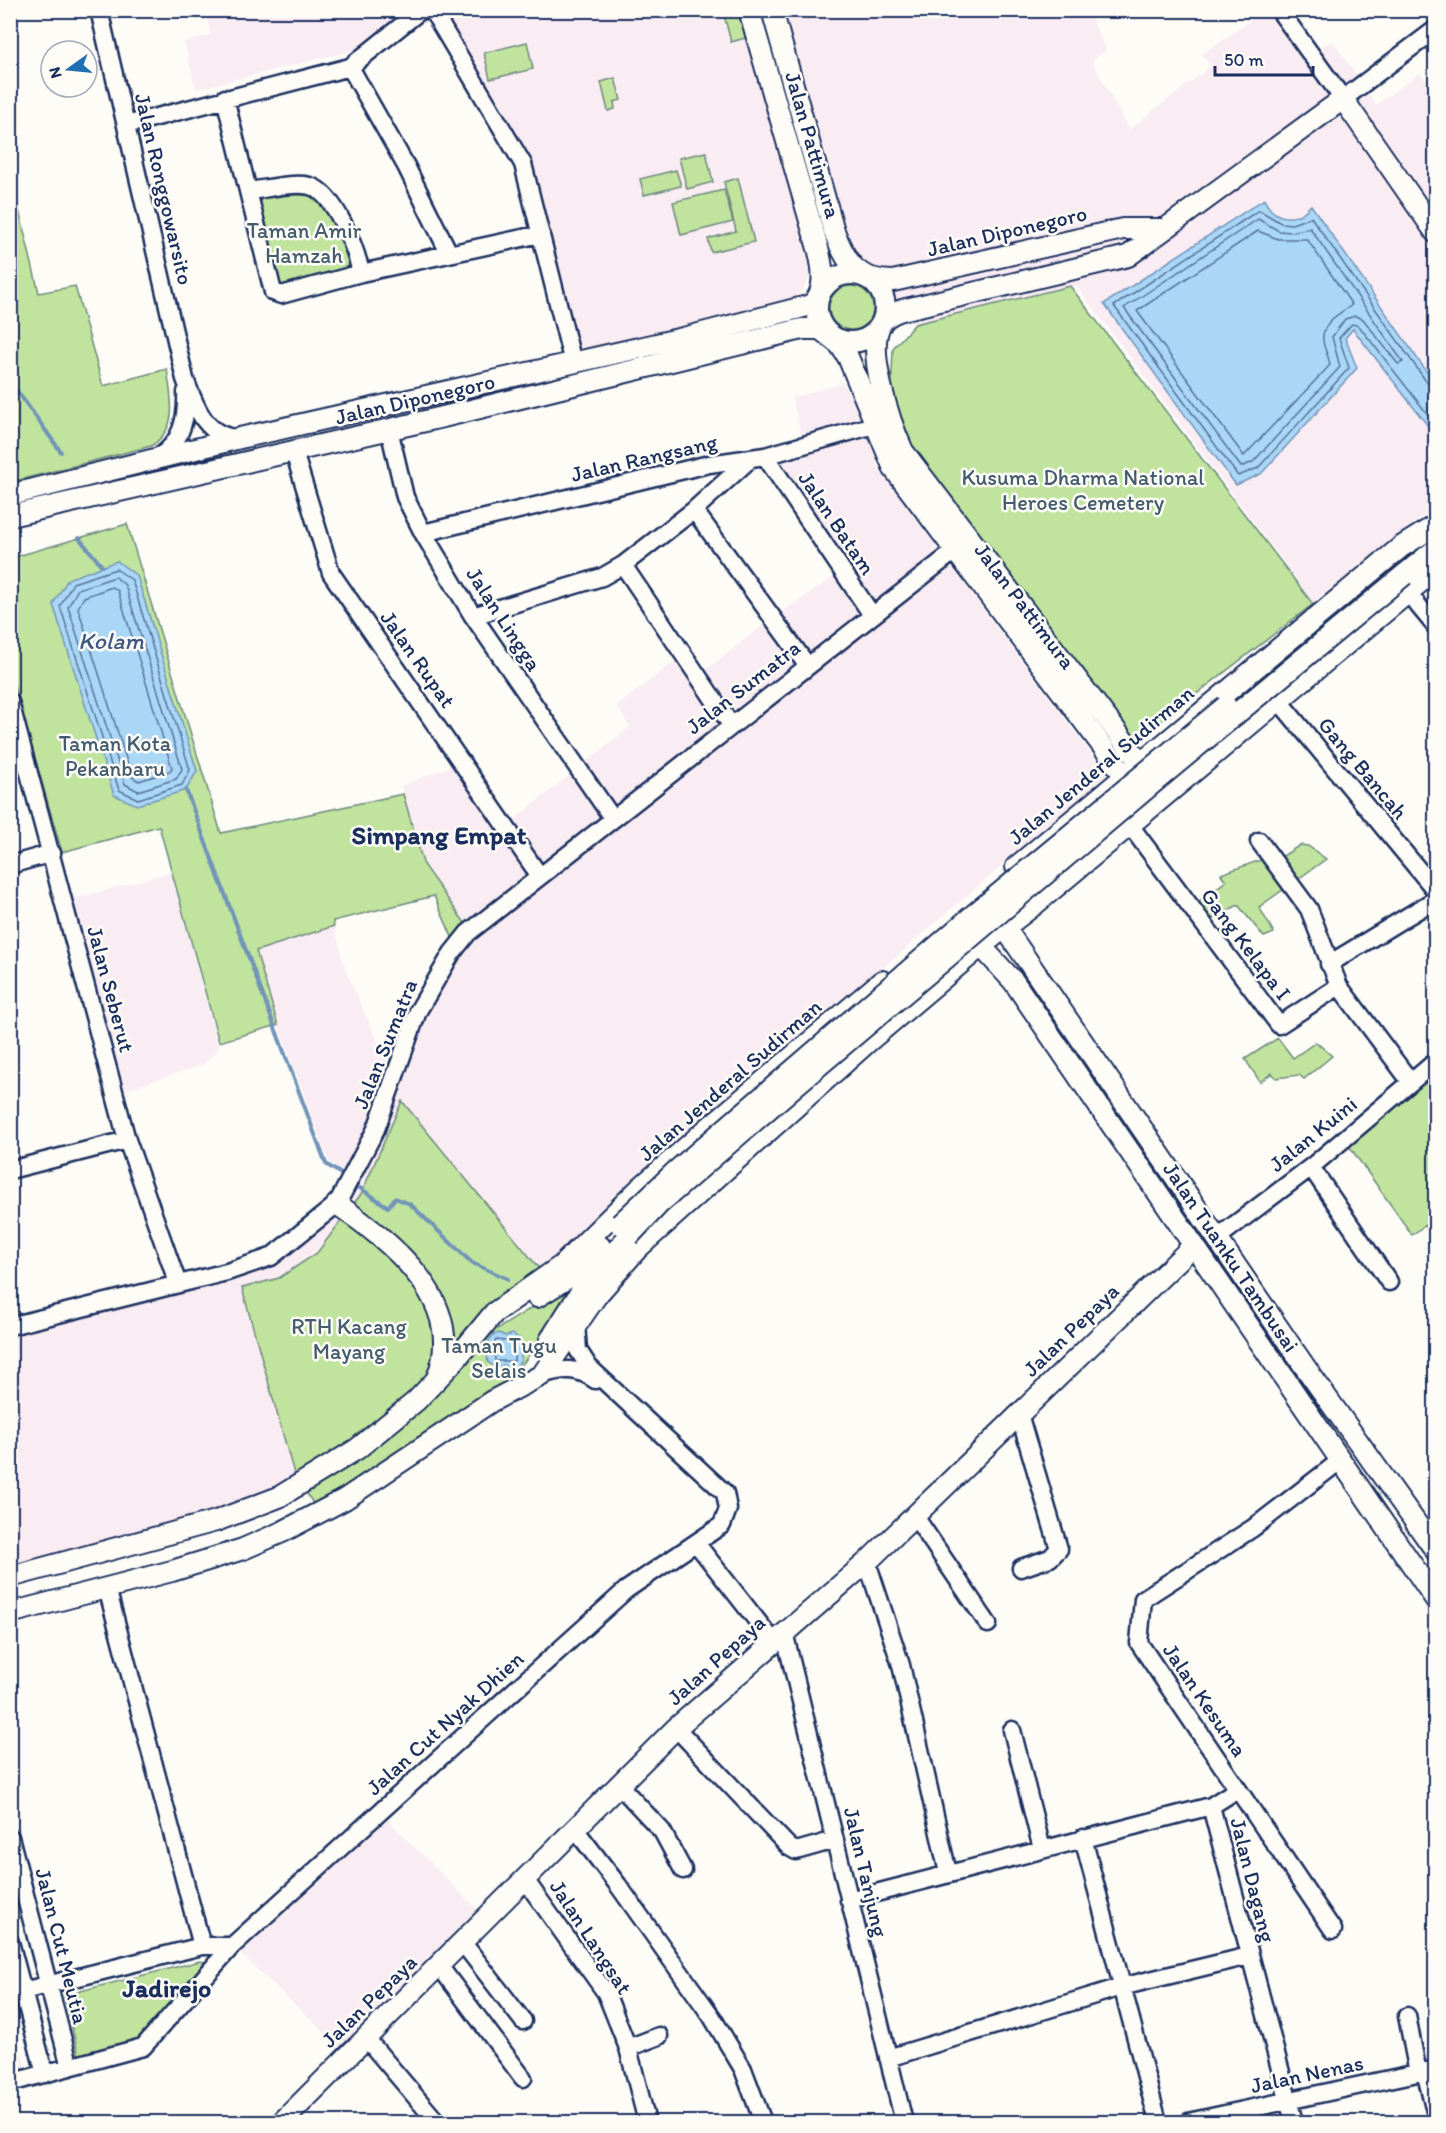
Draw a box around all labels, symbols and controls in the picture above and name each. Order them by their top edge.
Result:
north arrow [39,39,99,99]
scale bar [1215,39,1312,77]
text: 50 m [1224,49,1264,71]
text: N [44,65,66,80]
street label: Jalan Pattimura [779,68,847,222]
street label: Jalan Ronggowarsito [129,91,199,287]
street label: Jalan Diponegoro [924,200,1090,262]
park label: Taman Amir Hamzah [247,217,362,269]
street label: Jalan Diponegoro [332,368,498,430]
street label: Jalan Rangsang [568,428,720,488]
park label: Kusuma Dharma National Heroes Cemetery [961,464,1205,516]
street label: Jalan Batam [793,466,882,580]
street label: Jalan Pattimura [969,537,1082,675]
street label: Jalan Lingga [460,562,548,677]
street label: Jalan Rupat [375,605,461,713]
water label: Kolam [78,626,144,655]
street label: Jalan Sumatra [681,634,806,740]
street label: Jalan Jenderal Sudirman [1003,679,1200,851]
street label: Gang Bancah [1312,711,1414,825]
park label: Taman Kota Pekanbaru [59,730,172,782]
district label: Simpang Empat [352,819,527,851]
street label: Gang Kelapa I [1195,883,1297,1005]
street label: Jalan Seberut [81,923,141,1055]
street label: Jalan Sumatra [347,975,423,1113]
street label: Jalan Jenderal Sudirman [633,993,828,1167]
street label: Jalan Kuini [1264,1090,1362,1178]
street label: Jalan Tuanku Tambusai [1157,1157,1305,1357]
street label: Jalan Pepaya [1017,1278,1125,1382]
park label: RTH Kacang Mayang [291,1313,407,1365]
park label: Taman Tugu Selais [441,1332,557,1384]
street label: Jalan Pepaya [661,1609,771,1711]
street label: Jalan Kesuma [1157,1638,1253,1762]
street label: Jalan Cut Nyak Dhien [361,1645,530,1801]
street label: Jalan Tanjung [838,1805,894,1940]
street label: Jalan Dagang [1225,1815,1282,1946]
street label: Jalan Cut Meutia [30,1865,95,2027]
street label: Jalan Langsat [544,1875,638,1999]
street label: Jalan Pepaya [315,1949,423,2053]
district label: Jadirejo [122,1972,211,2004]
street label: Jalan Nenas [1248,2049,1366,2099]

